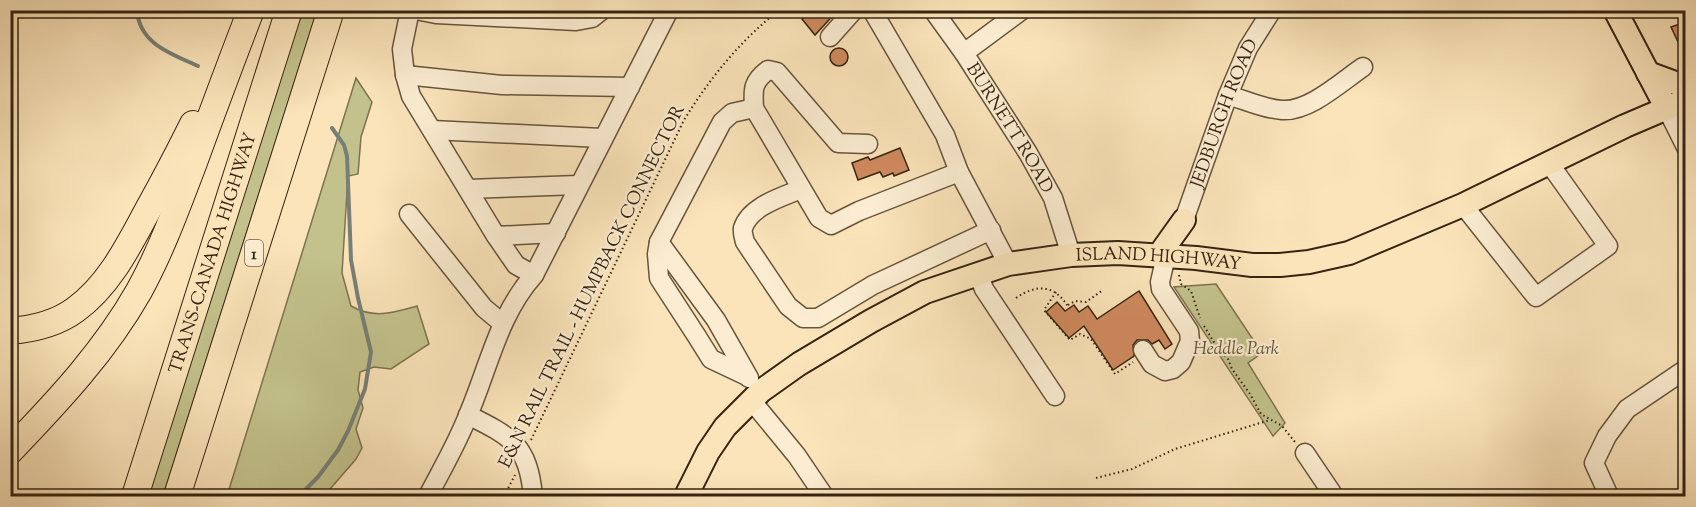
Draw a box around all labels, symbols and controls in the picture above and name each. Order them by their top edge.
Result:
street label: JEDBURGH ROAD [1185,34,1266,193]
street label: BURNETT ROAD [959,58,1059,199]
street label: E&N RAIL TRAIL - HUMPBACK CONNECTOR [493,101,692,473]
street label: TRANS-CANADA HIGHWAY [164,129,264,377]
road number: 1 [245,240,263,266]
street label: ISLAND HIGHWAY [1075,242,1243,279]
park label: Heddle Park [1193,337,1279,363]

